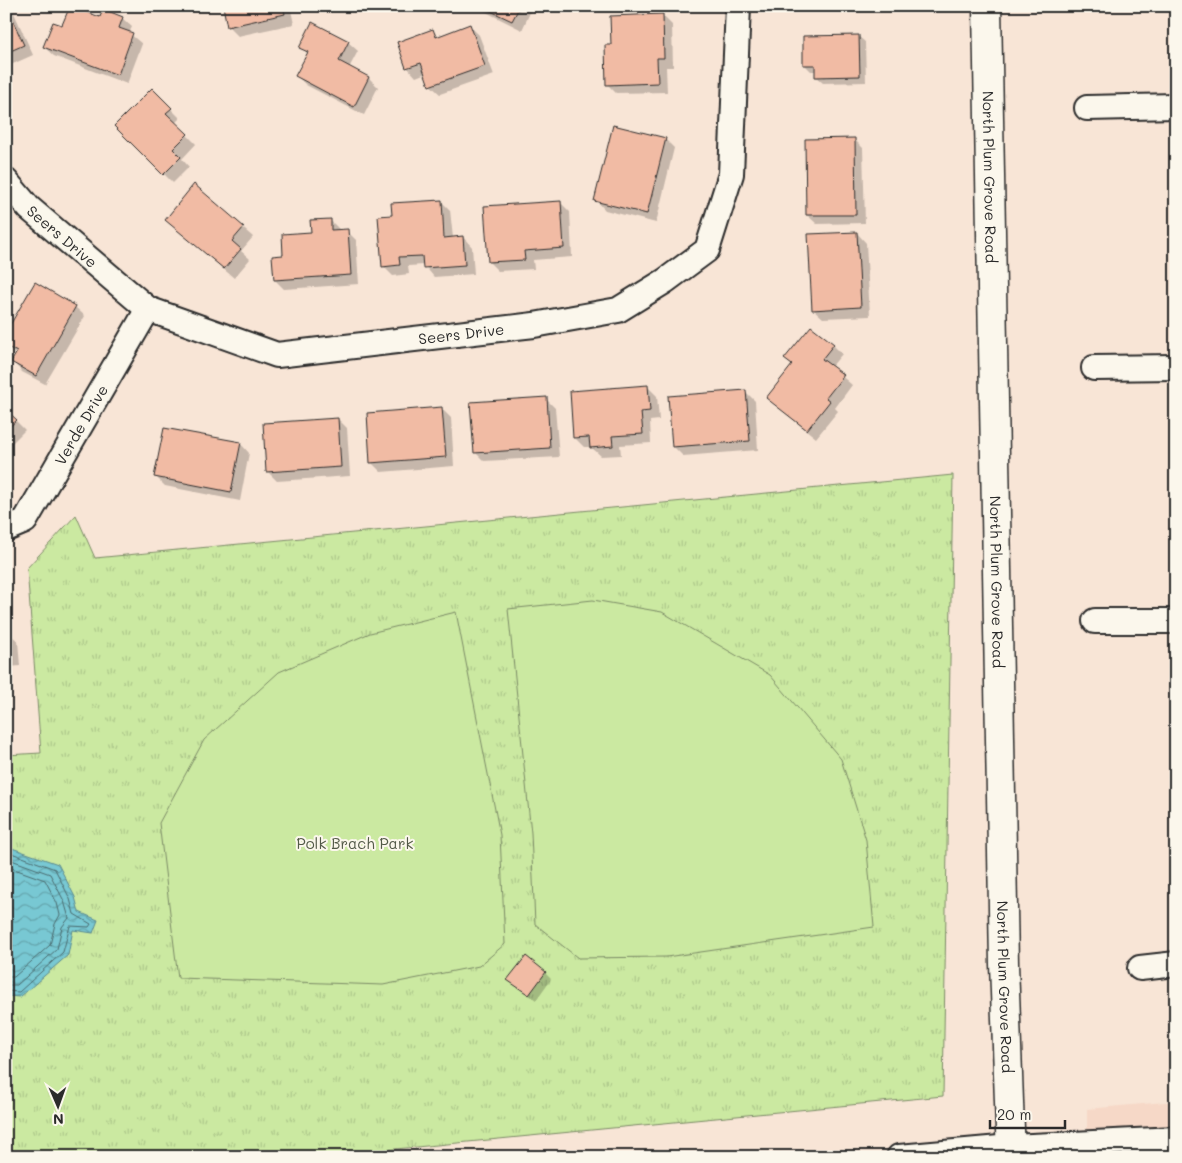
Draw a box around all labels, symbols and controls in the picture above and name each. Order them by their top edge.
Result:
street label: North Plum Grove Road [979,91,1002,263]
street label: Seers Drive [23,201,102,272]
street label: Seers Drive [417,319,505,348]
street label: Verde Drive [50,381,112,469]
street label: North Plum Grove Road [986,496,1009,668]
park label: Polk Brach Park [297,833,413,853]
street label: North Plum Grove Road [993,901,1018,1073]
north arrow [32,1080,82,1130]
scale bar [990,1098,1064,1130]
text: 20 m [997,1104,1031,1124]
text: N [53,1110,64,1129]

